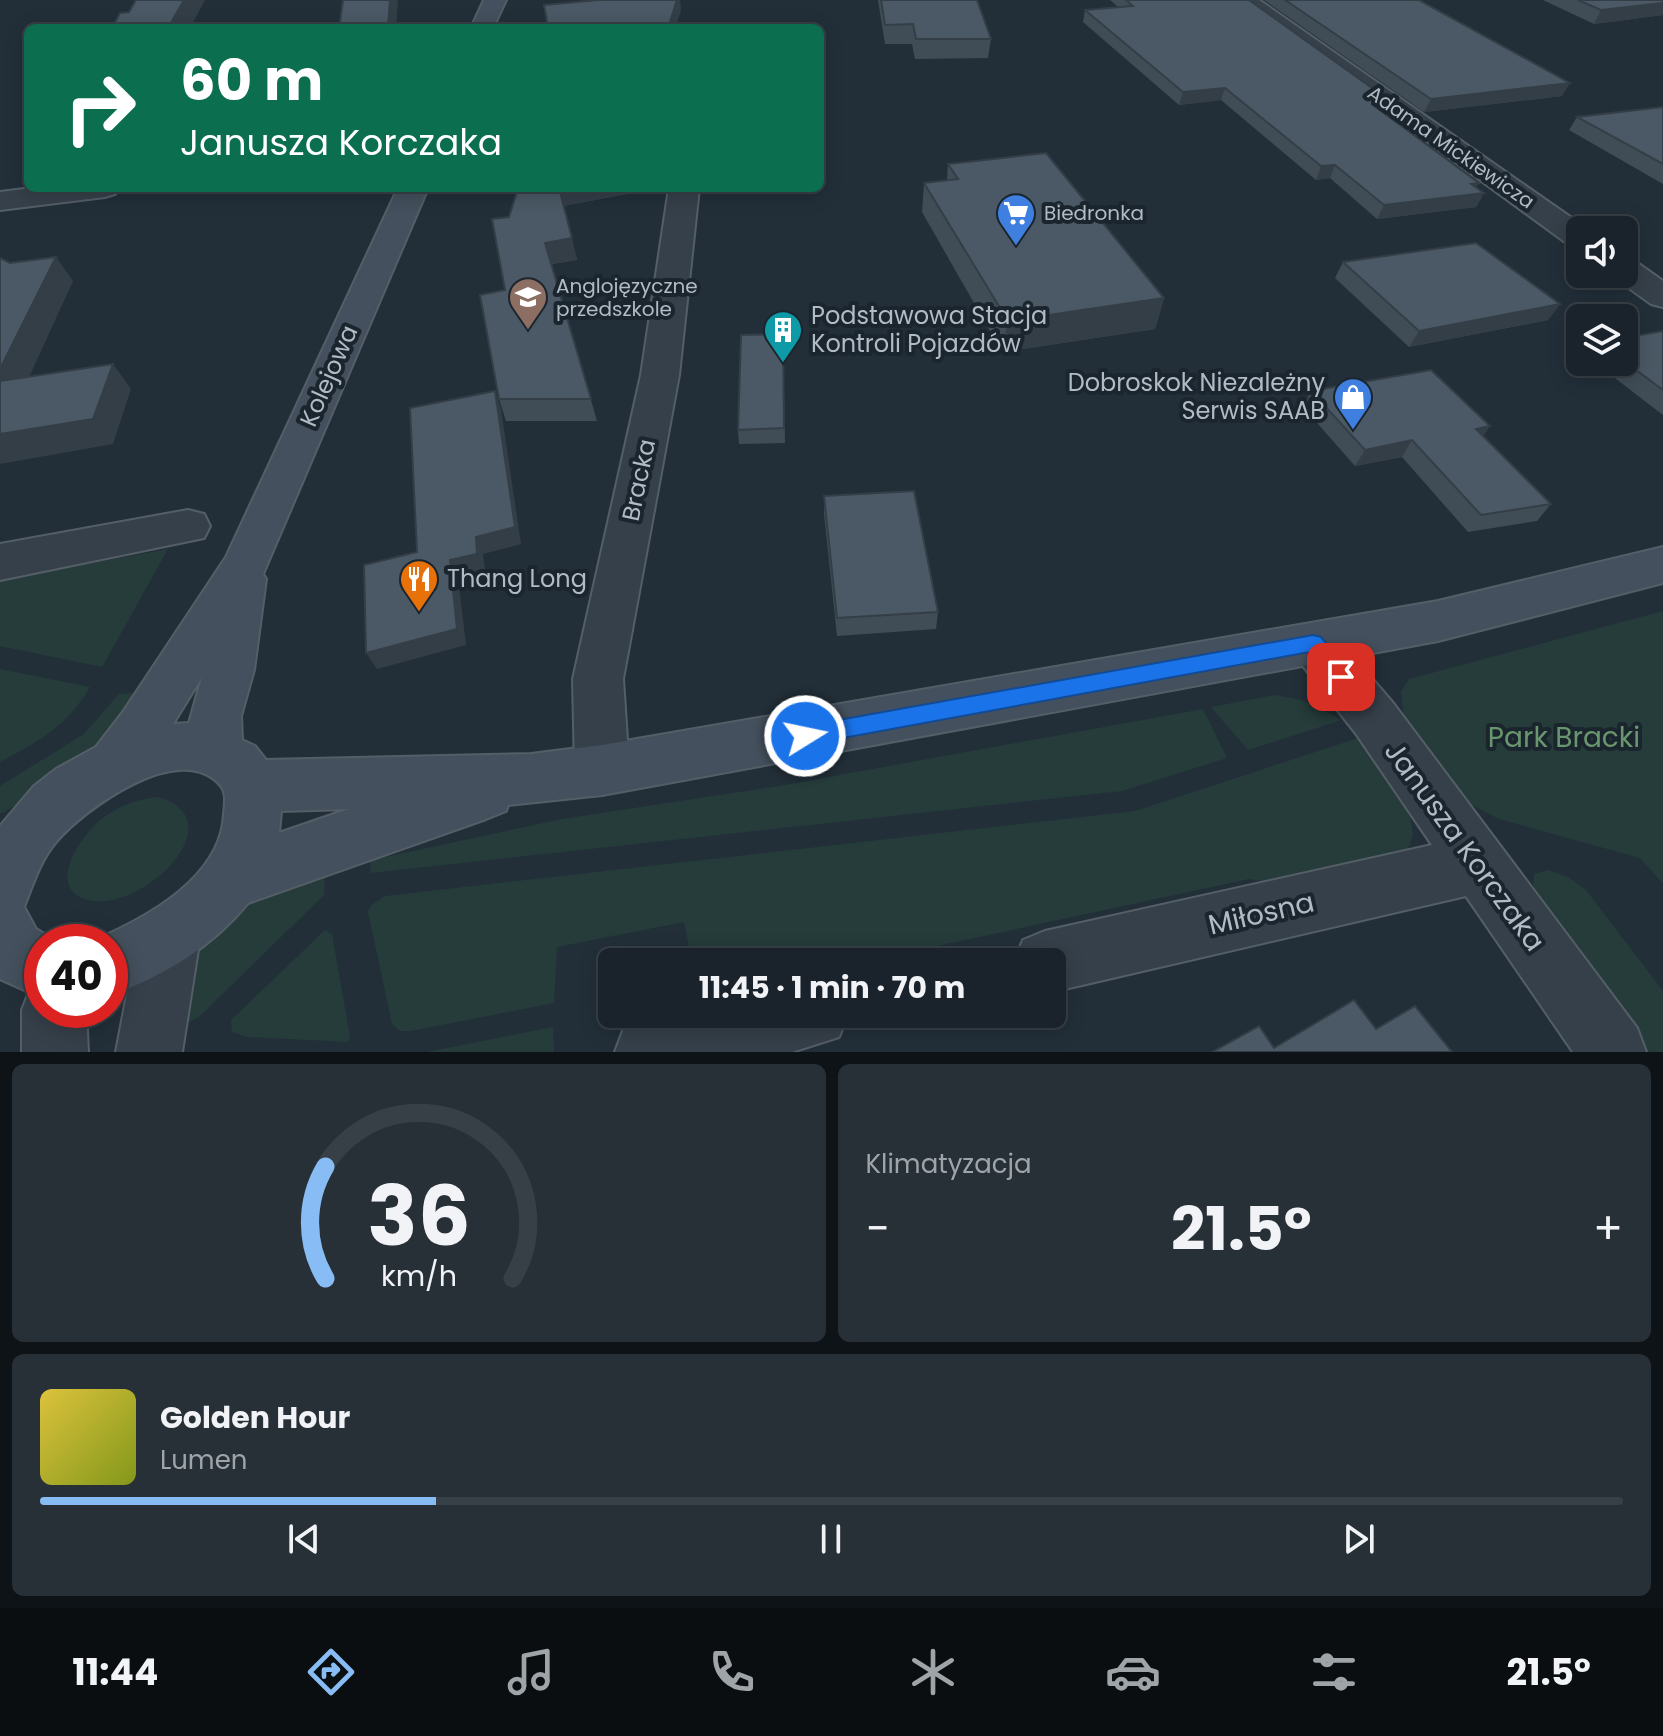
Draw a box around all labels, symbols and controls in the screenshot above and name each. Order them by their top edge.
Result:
text: 60 m [180,41,323,120]
icon: right [48,56,152,160]
street label: Adama Mickiewicza [1362,79,1540,215]
text: Janusza Korczaka [180,117,502,168]
supermarket icon: Biedronka [995,192,1037,247]
place label: Biedronka [1044,199,1144,227]
map controls [1566,216,1638,376]
button: sound [1566,216,1638,288]
place label: Anglojęzyczne przedszkole [556,272,698,323]
school or university icon: Anglojęzyczne przedszkole [507,276,549,331]
place label: Podstawowa Stacja Kontroli Pojazdów [811,299,1047,360]
button: layers [1566,304,1638,376]
building icon: Podstawowa Stacja Kontroli Pojazdów [762,309,804,364]
street label: Kolejowa [292,320,366,432]
place label: Dobroskok Niezależny Serwis SAAB [1068,366,1325,427]
shop icon: Dobroskok Niezależny Serwis SAAB [1332,376,1374,431]
street label: Bracka [614,436,663,524]
restaurant icon: Thang Long [398,558,440,613]
place label: Thang Long [447,562,587,595]
pin [1307,643,1375,711]
icon: arrive [1319,655,1363,699]
position arrow [763,694,847,778]
park label: Park Bracki [1488,718,1640,757]
street label: Janusza Korczaka [1375,733,1554,959]
street label: Miłosna [1204,882,1318,945]
speed limit sign: 40 [24,924,128,1028]
text: 11:45 · 1 min · 70 m [699,966,965,1009]
text: Klimatyzacja [866,1146,1032,1182]
text: 36 [367,1158,470,1274]
text: 21.5° [1171,1187,1312,1271]
text: − [866,1198,890,1259]
text: + [1593,1198,1623,1259]
text: km/h [381,1256,457,1296]
text: Golden Hour [160,1396,350,1439]
text: Lumen [160,1442,247,1478]
icon: previous [282,1517,326,1561]
icon: pause [809,1517,853,1561]
icon: next [1337,1517,1381,1561]
icon: directions [303,1644,359,1700]
icon: music [503,1644,559,1700]
icon: phone [704,1644,760,1700]
icon: climate [905,1644,961,1700]
icon: car [1105,1644,1161,1700]
icon: filters [1306,1644,1362,1700]
text: 11:44 [72,1647,158,1698]
text: 21.5° [1506,1647,1591,1698]

